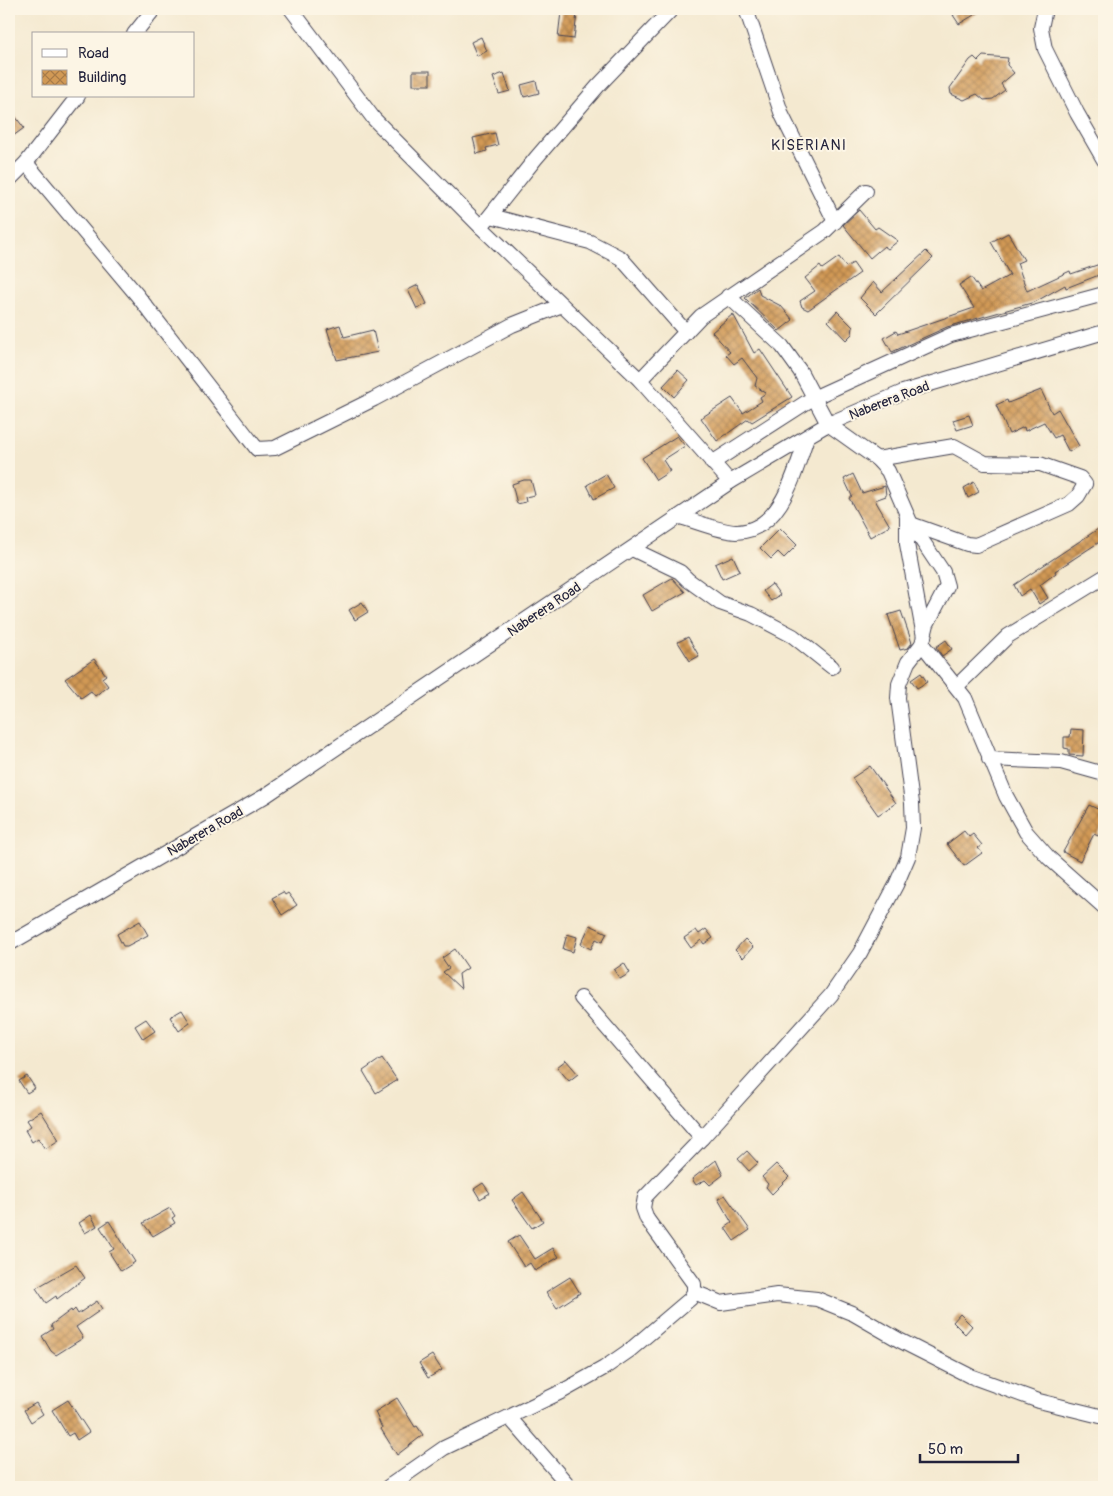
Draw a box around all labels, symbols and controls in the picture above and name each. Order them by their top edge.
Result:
legend [32,32,195,98]
text: Road [78,44,109,63]
text: Building [78,68,126,87]
district label: KISERIANI [771,136,847,155]
street label: Naberera Road [846,377,932,424]
street label: Naberera Road [504,579,584,640]
street label: Naberera Road [164,803,246,860]
scale bar [920,1431,1018,1463]
text: 50 m [928,1440,963,1459]

